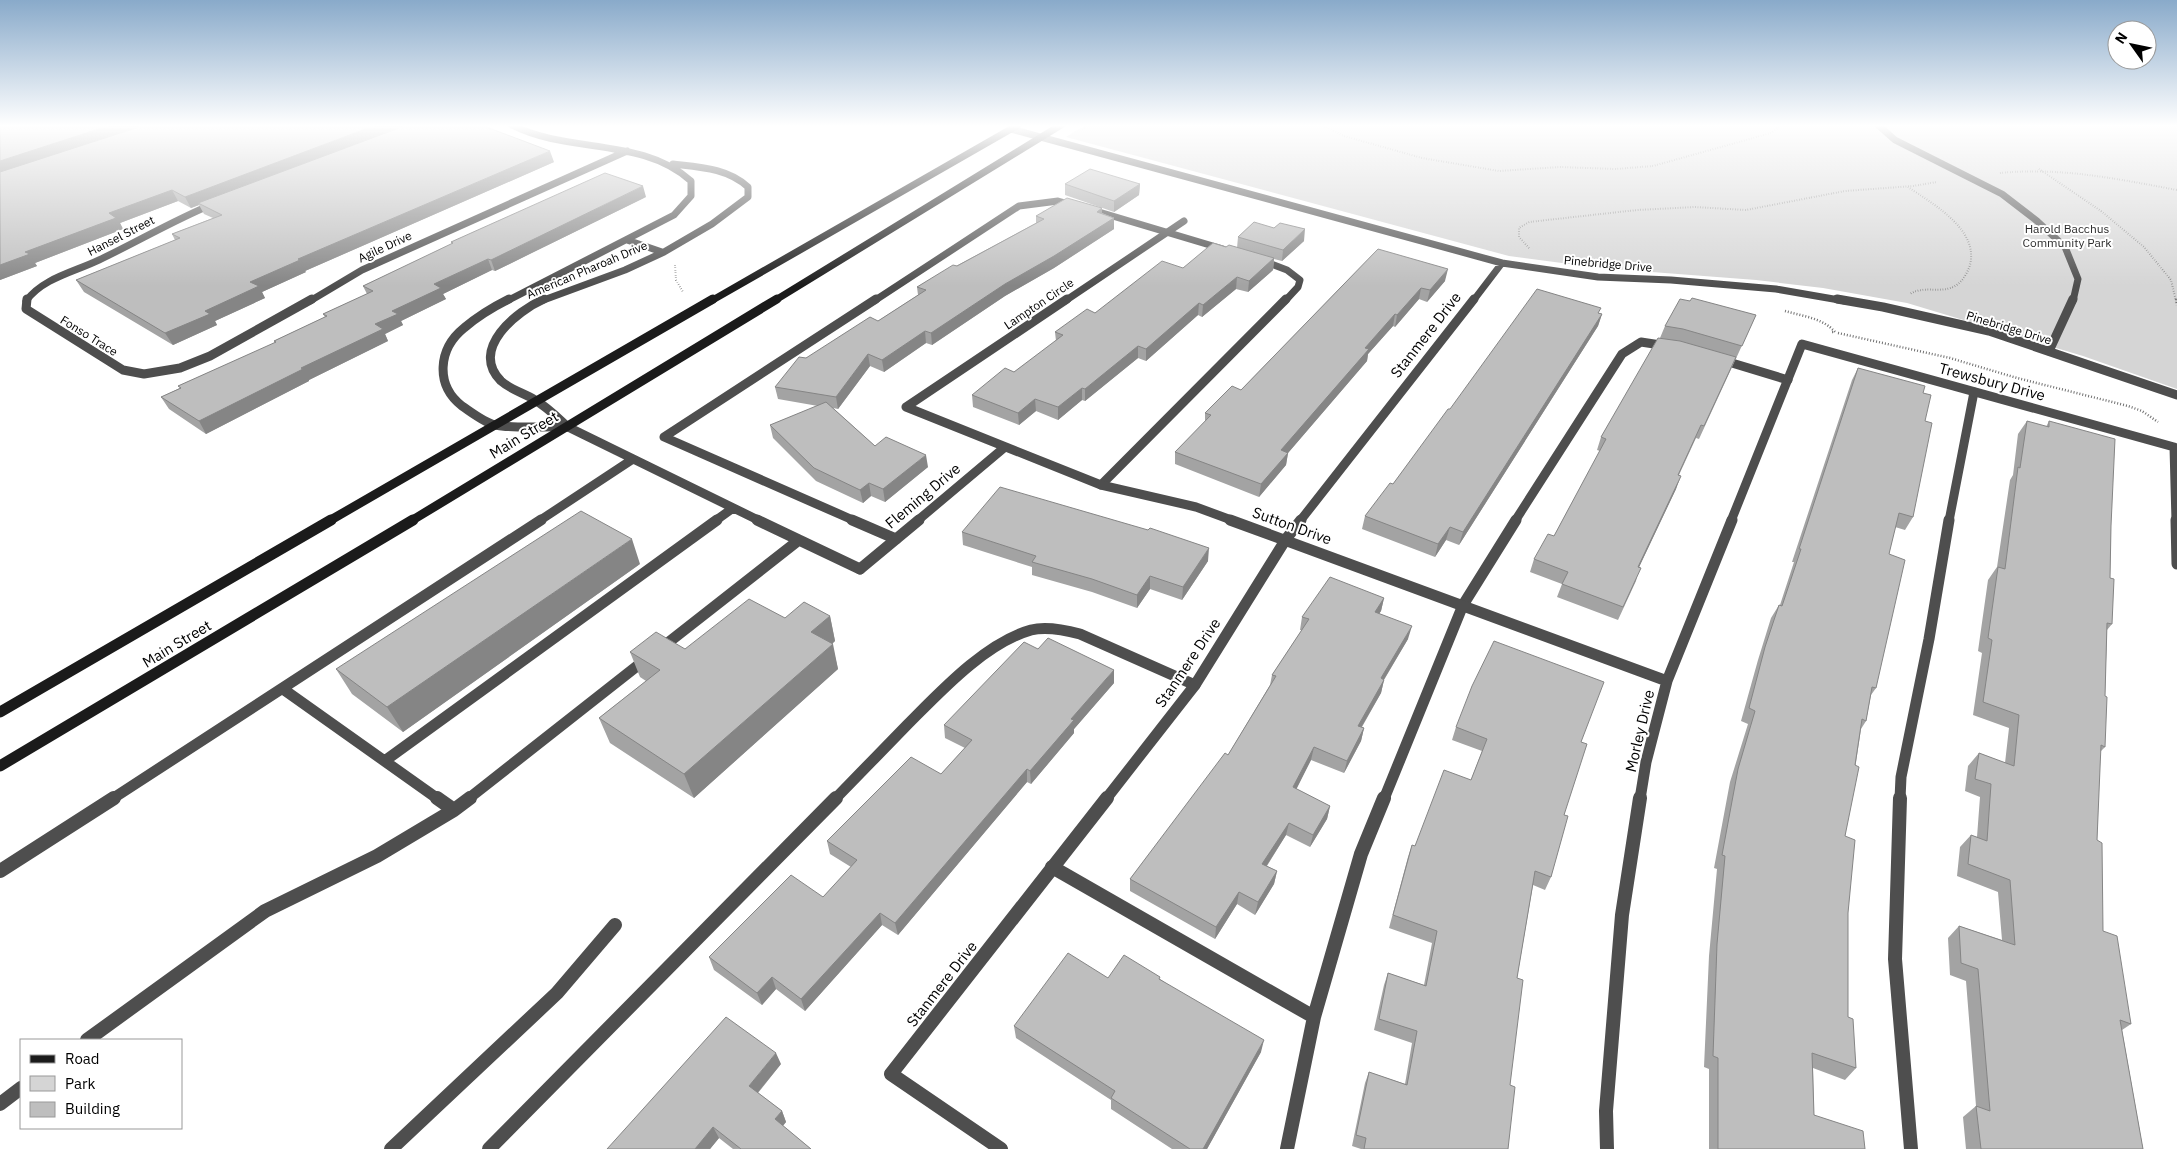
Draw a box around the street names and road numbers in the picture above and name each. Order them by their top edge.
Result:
street label: Hansel Street [85,212,157,259]
street label: Agile Drive [356,227,414,266]
street label: American Pharoah Drive [524,237,650,302]
street label: Pinebridge Drive [1563,252,1653,275]
street label: Lampton Circle [1001,274,1077,332]
street label: Stanmere Drive [1386,288,1465,381]
street label: Pinebridge Drive [1965,307,2054,348]
street label: Fonso Trace [58,312,121,359]
street label: Trewsbury Drive [1937,358,2047,405]
street label: Main Street [486,407,562,463]
street label: Fleming Drive [881,459,964,533]
street label: Sutton Drive [1250,502,1334,549]
street label: Stanmere Drive [1151,614,1225,711]
street label: Main Street [139,616,215,672]
street label: Morley Drive [1621,688,1658,774]
street label: Stanmere Drive [902,937,981,1030]

